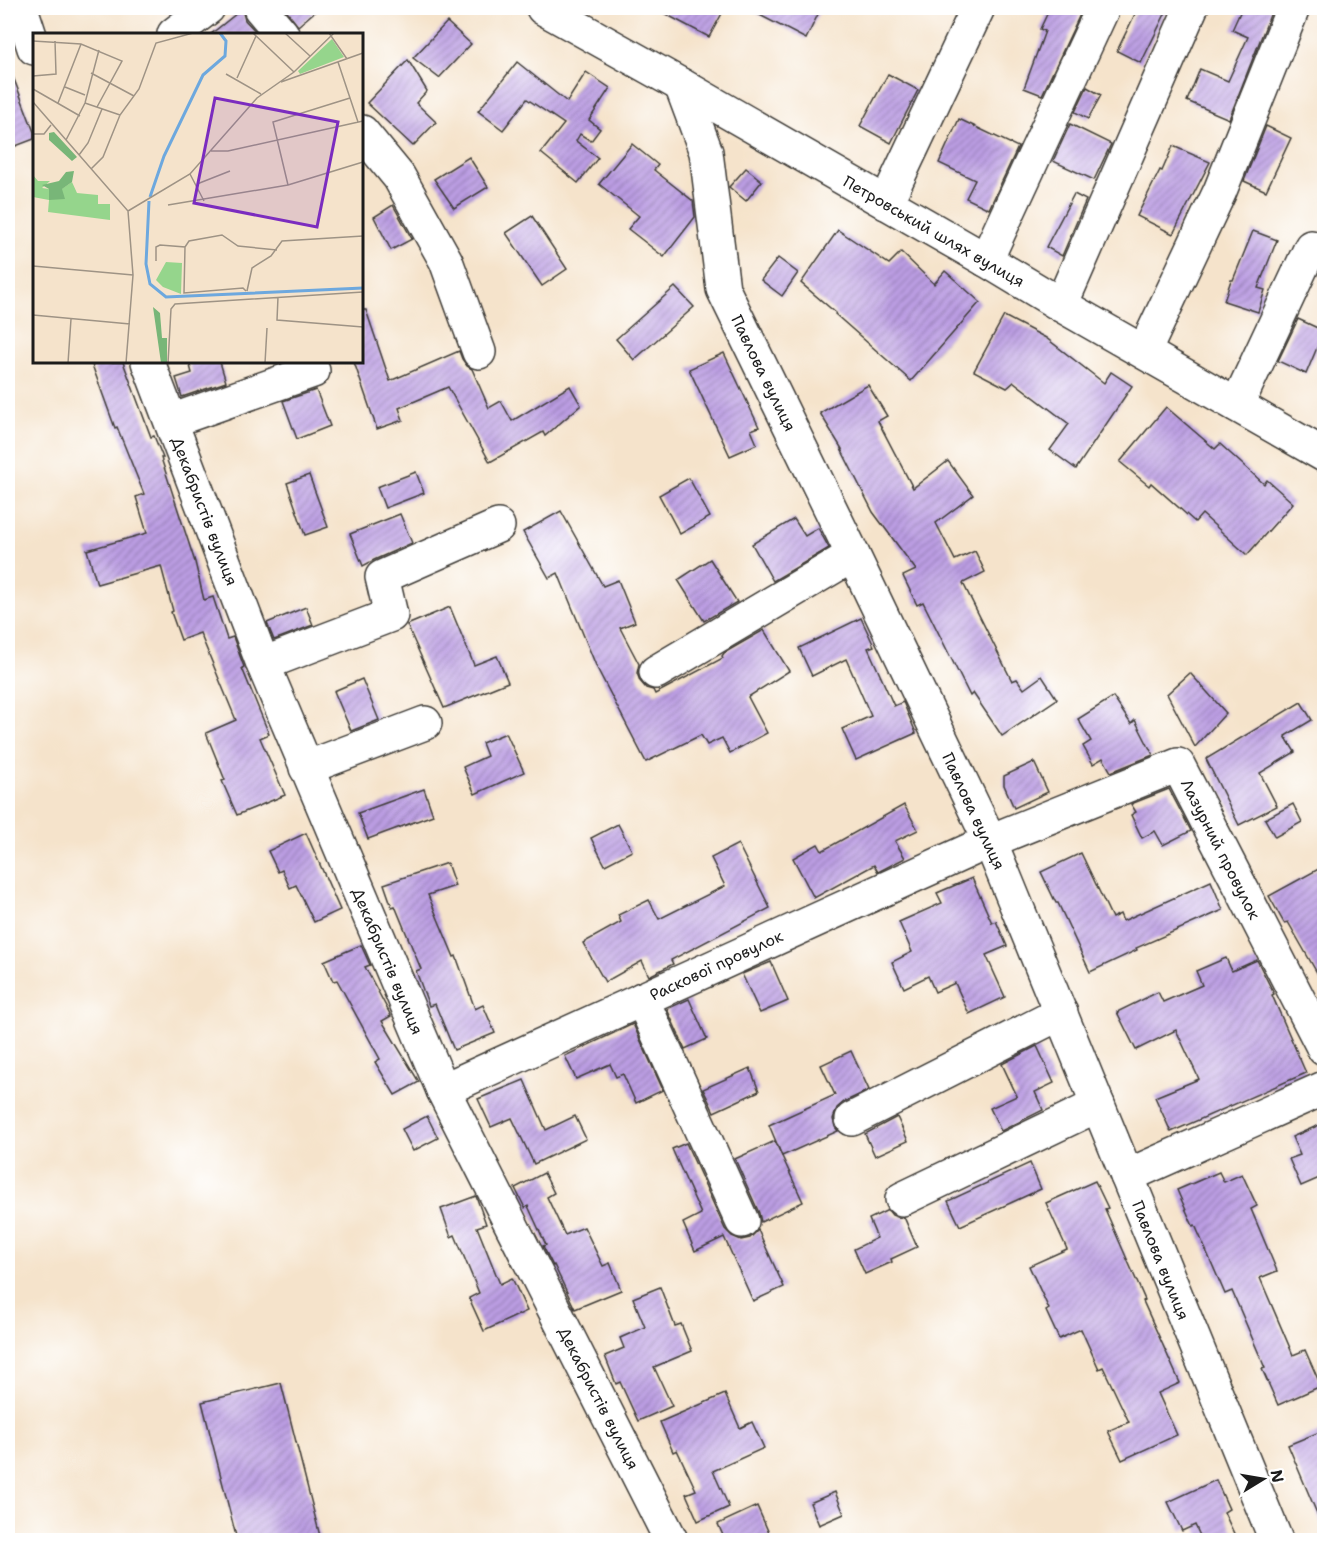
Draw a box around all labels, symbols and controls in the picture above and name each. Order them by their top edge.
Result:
inset map [33,33,363,363]
street label: Петровський шлях вулиця [839,171,1028,292]
street label: Павлова вулиця [726,312,801,435]
street label: Декабристів вулиця [166,434,243,588]
street label: Павлова вулиця [937,749,1010,873]
street label: Лазурний провулок [1176,775,1265,923]
street label: Декабристів вулиця [347,885,428,1038]
street label: Раскової провулок [646,925,787,1006]
street label: Павлова вулиця [1127,1197,1194,1323]
street label: Декабристів вулиця [553,1323,644,1473]
north arrow [1233,1449,1293,1509]
text: N [1266,1468,1289,1484]

